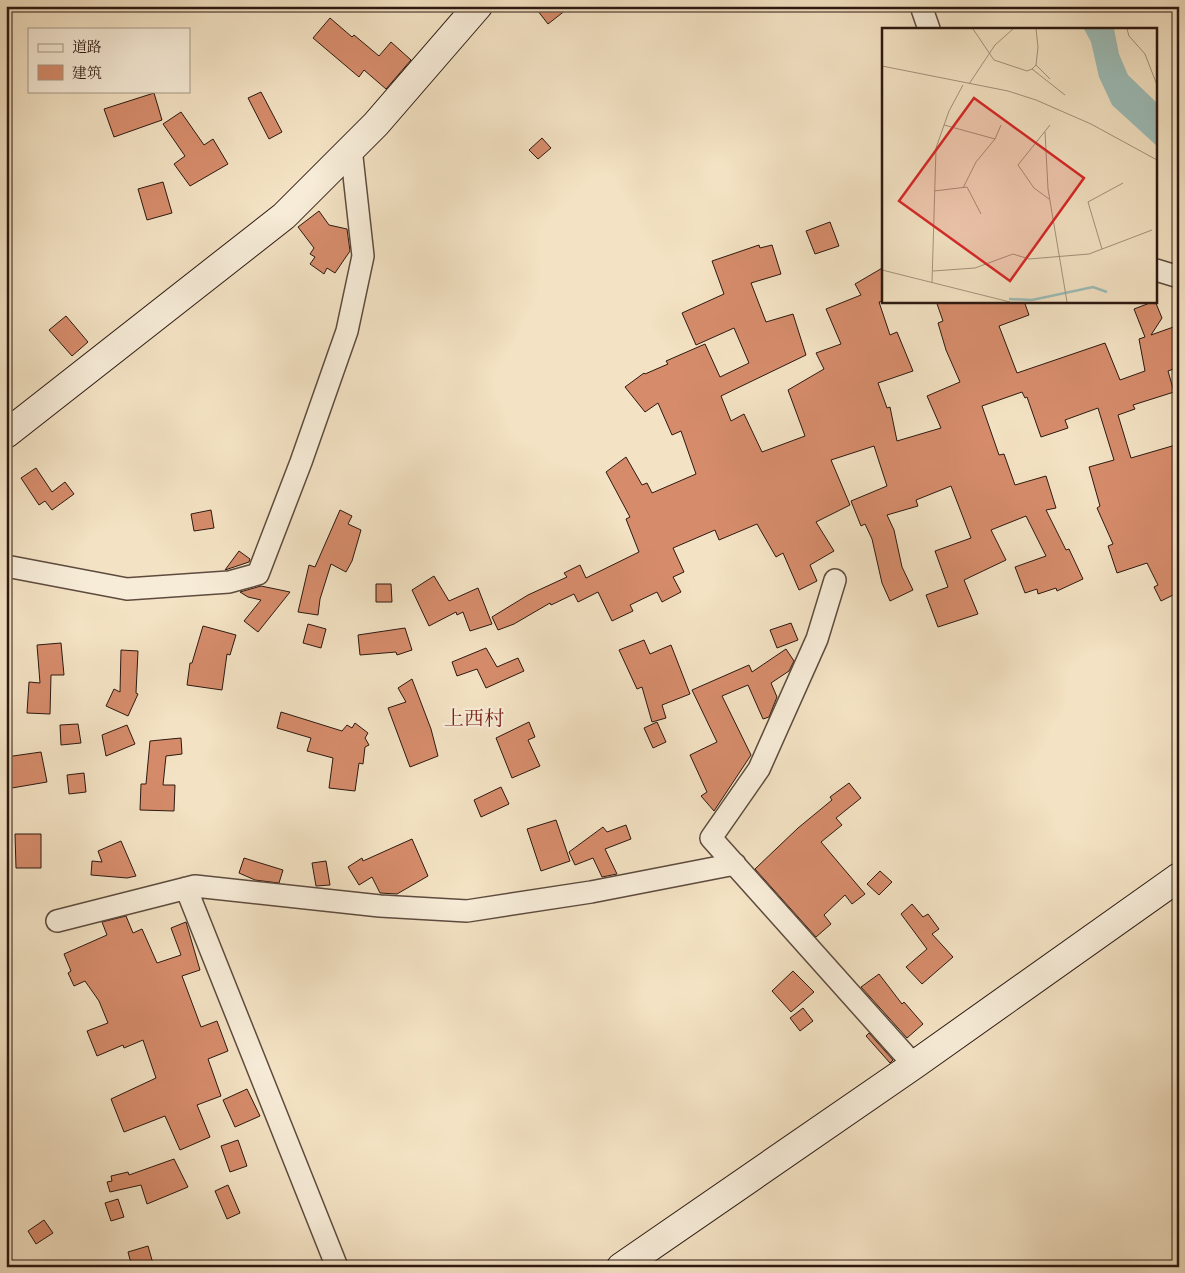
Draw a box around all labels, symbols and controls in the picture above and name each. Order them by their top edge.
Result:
legend [28,28,190,92]
inset map [882,28,1158,302]
text: 道路 [72,37,102,57]
text: 建筑 [72,63,102,83]
district label: 上西村 [444,705,504,732]

